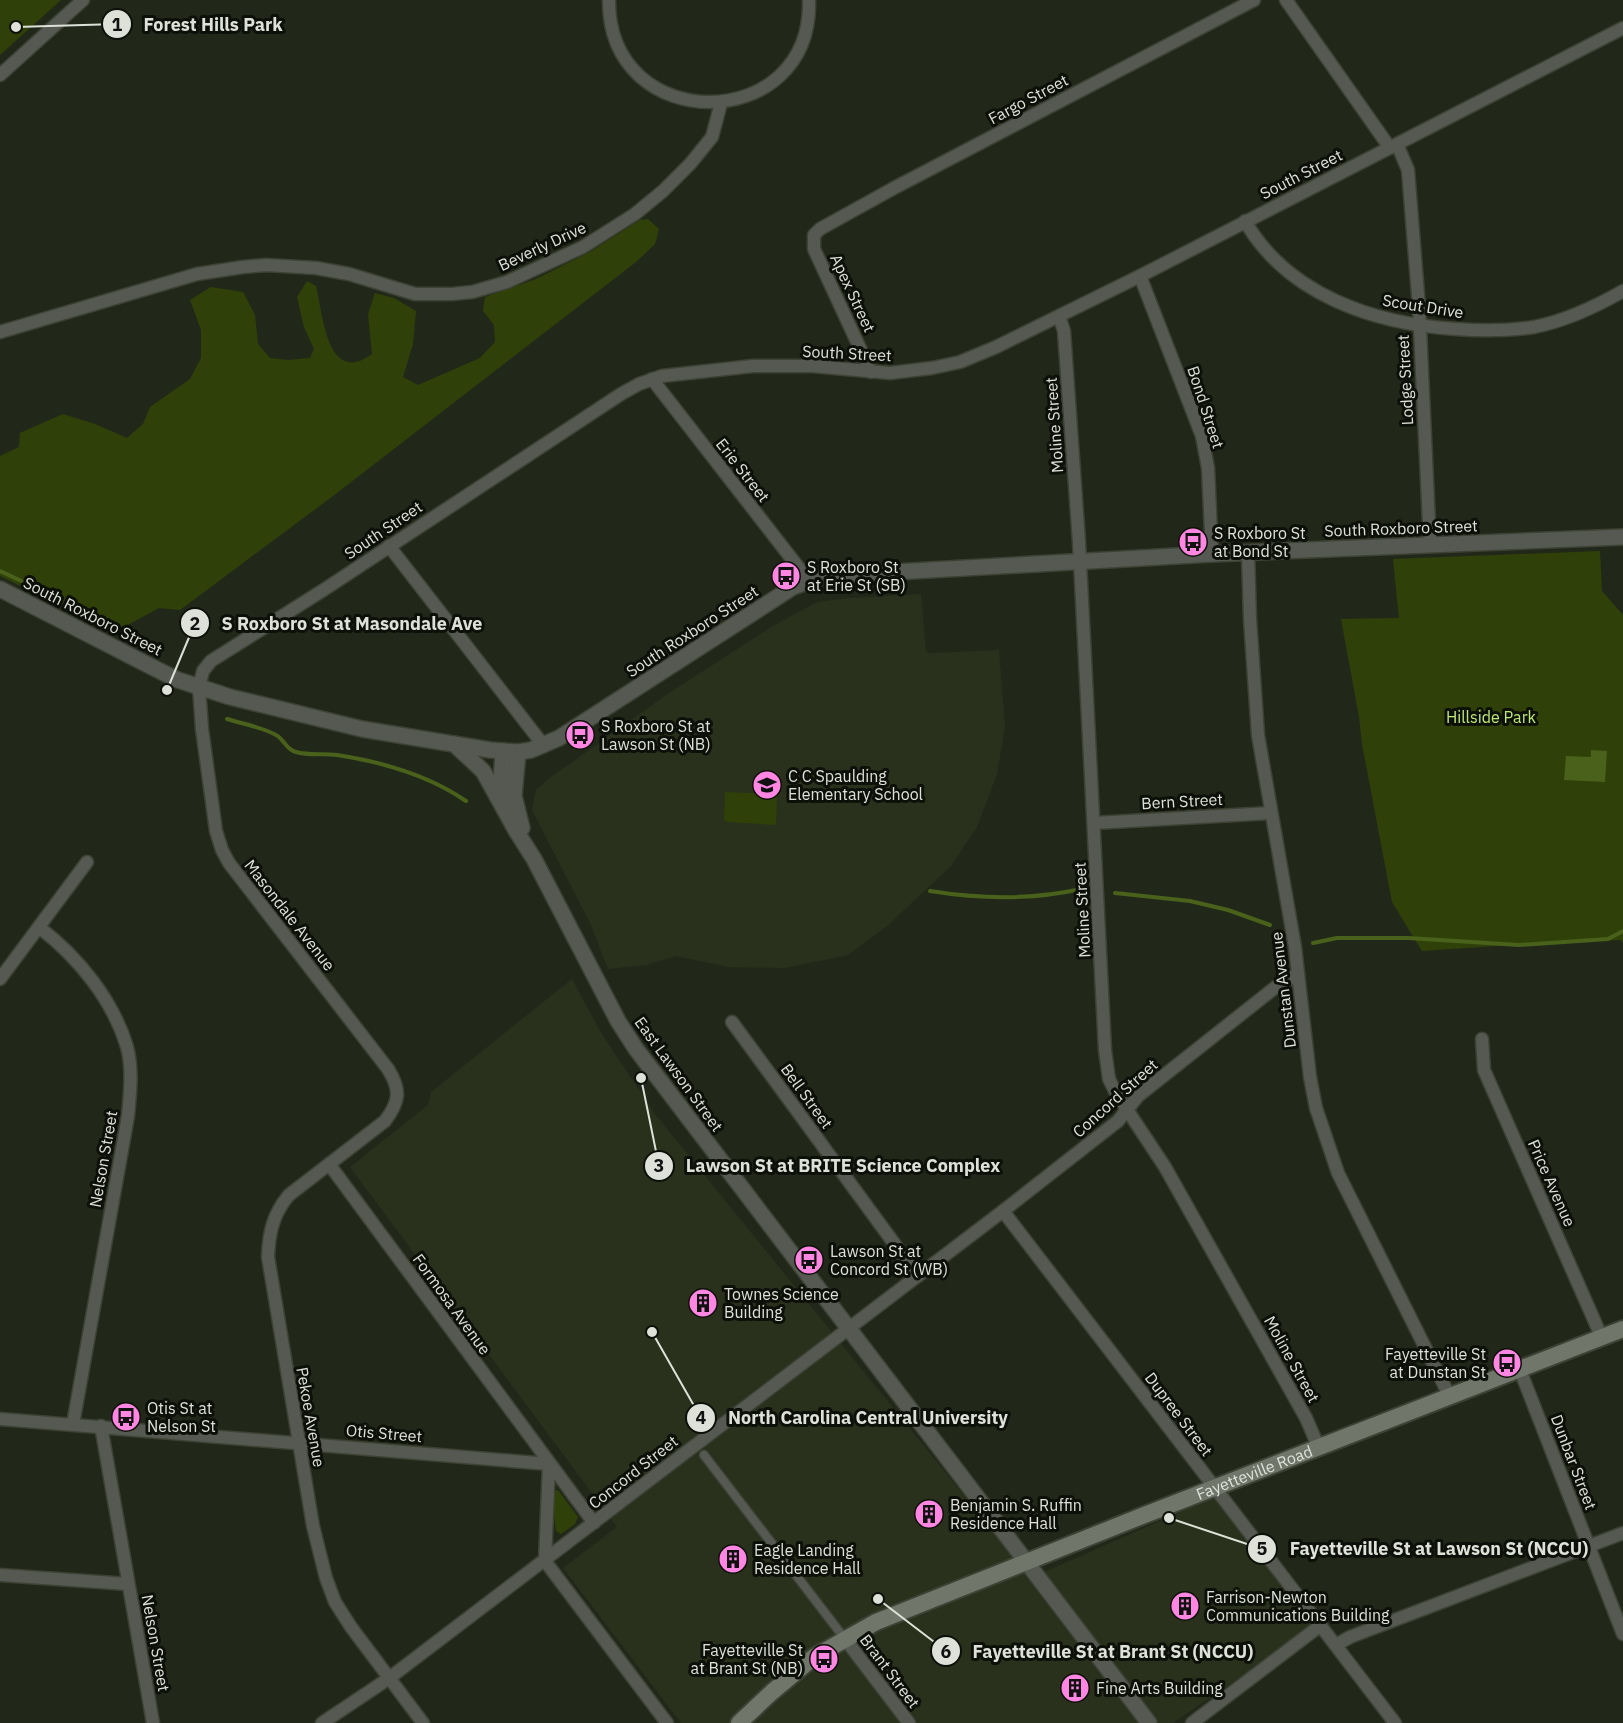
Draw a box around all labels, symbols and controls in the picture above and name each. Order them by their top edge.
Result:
callout: Forest Hills Park [102,6,295,42]
text: 1 [112,13,123,36]
text: Forest Hills Park [143,13,283,36]
street label: Fargo Street [985,70,1071,128]
street label: South Street [1256,145,1346,203]
street label: Beverly Drive [495,217,589,275]
street label: Apex Street [826,251,880,335]
street label: Scout Drive [1381,290,1465,322]
street label: Lodge Street [1393,334,1417,426]
street label: South Street [802,341,892,365]
street label: Bond Street [1183,363,1229,451]
street label: Moline Street [1041,376,1067,474]
street label: Erie Street [712,434,774,506]
street label: South Street [340,497,426,563]
street label: South Roxboro Street [1324,515,1478,541]
place label: S Roxboro St at Bond St [1214,523,1306,561]
bus stop icon: S Roxboro St at Bond St [1177,526,1209,558]
place label: S Roxboro St at Erie St (SB) [807,557,906,595]
bus stop icon: S Roxboro St at Erie St (SB) [770,560,802,592]
street label: South Roxboro Street [20,572,166,660]
street label: South Roxboro Street [622,581,762,681]
callout: S Roxboro St at Masondale Ave [180,605,495,641]
text: 2 [190,612,200,635]
text: S Roxboro St at Masondale Ave [222,612,482,635]
park label: Hillside Park [1446,707,1537,727]
place label: S Roxboro St at Lawson St (NB) [601,716,711,754]
bus stop icon: S Roxboro St at Lawson St (NB) [564,719,596,751]
place label: C C Spaulding Elementary School [788,766,923,804]
school or university icon: C C Spaulding Elementary School [751,769,783,801]
street label: Bern Street [1141,789,1223,813]
street label: Masondale Avenue [240,855,340,975]
street label: Moline Street [1070,862,1094,958]
street label: Dunstan Avenue [1266,930,1300,1049]
street label: East Lawson Street [631,1013,727,1135]
street label: Concord Street [1068,1055,1162,1141]
street label: Bell Street [777,1060,837,1132]
street label: Nelson Street [85,1109,121,1209]
street label: Price Avenue [1524,1136,1580,1230]
callout: Lawson St at BRITE Science Complex [644,1148,1012,1184]
text: 3 [654,1154,664,1177]
text: Lawson St at BRITE Science Complex [686,1154,1000,1177]
place label: Lawson St at Concord St (WB) [830,1241,948,1279]
bus stop icon: Lawson St at Concord St (WB) [793,1244,825,1276]
street label: Formosa Avenue [409,1250,495,1359]
place label: Townes Science Building [724,1284,839,1322]
building icon: Townes Science Building [687,1287,719,1319]
street label: Moline Street [1260,1312,1324,1406]
place label: Fayetteville St at Dunstan St [1385,1344,1486,1382]
bus stop icon: Fayetteville St at Dunstan St [1491,1347,1523,1379]
street label: Pekoe Avenue [292,1365,330,1469]
street label: Dupree Street [1141,1368,1217,1460]
place label: Otis St at Nelson St [147,1398,216,1436]
callout: North Carolina Central University [686,1400,1020,1436]
bus stop icon: Otis St at Nelson St [110,1401,142,1433]
text: 4 [696,1406,707,1429]
text: North Carolina Central University [728,1406,1008,1429]
street label: Dunbar Street [1547,1412,1601,1512]
street label: Otis Street [345,1420,423,1446]
street label: Concord Street [584,1431,682,1513]
street label: Fayetteville Road [1193,1441,1315,1504]
place label: Benjamin S. Ruffin Residence Hall [950,1495,1082,1533]
building icon: Benjamin S. Ruffin Residence Hall [913,1498,945,1530]
callout: Fayetteville St at Lawson St (NCCU) [1247,1531,1600,1567]
text: 5 [1257,1537,1268,1560]
text: Fayetteville St at Lawson St (NCCU) [1290,1537,1588,1560]
place label: Eagle Landing Residence Hall [754,1540,861,1578]
building icon: Eagle Landing Residence Hall [717,1543,749,1575]
place label: Farrison-Newton Communications Building [1206,1587,1390,1625]
building icon: Farrison-Newton Communications Building [1169,1590,1201,1622]
street label: Nelson Street [138,1593,174,1693]
street label: Brant Street [856,1630,924,1712]
callout: Fayetteville St at Brant St (NCCU) [931,1633,1266,1669]
place label: Fayetteville St at Brant St (NB) [691,1640,803,1678]
text: 6 [941,1640,952,1663]
text: Fayetteville St at Brant St (NCCU) [973,1640,1253,1663]
bus stop icon: Fayetteville St at Brant St (NB) [808,1643,840,1675]
building icon: Fine Arts Building [1059,1672,1091,1704]
place label: Fine Arts Building [1096,1678,1223,1698]

